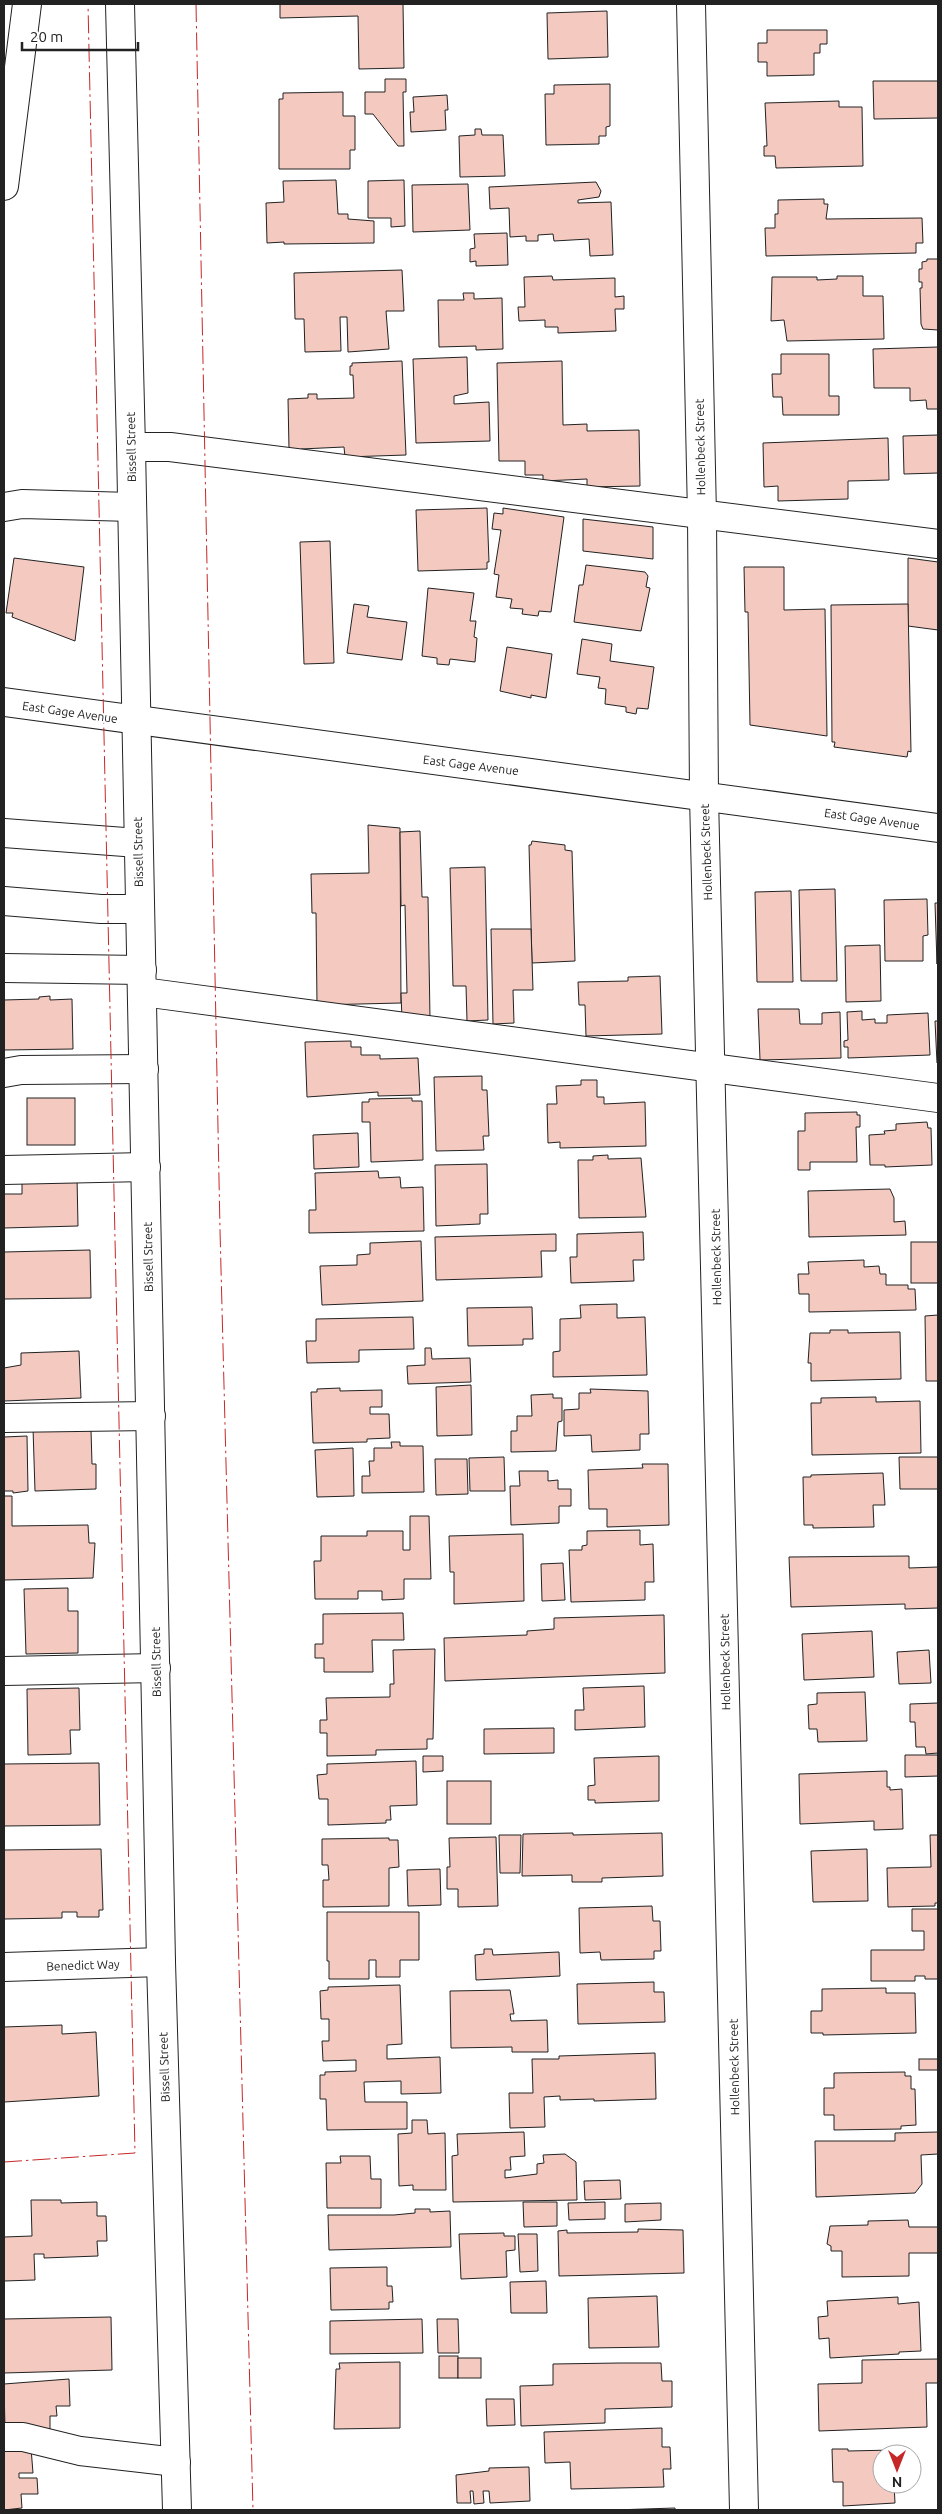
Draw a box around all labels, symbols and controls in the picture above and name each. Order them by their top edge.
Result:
scale bar [22,20,139,52]
text: 20 m [30,28,63,45]
street label: Hollenbeck Street [693,398,707,495]
street label: Bissell Street [124,412,138,482]
street label: East Gage Avenue [21,699,119,725]
street label: East Gage Avenue [422,753,520,777]
street label: Hollenbeck Street [698,803,714,901]
street label: East Gage Avenue [823,806,921,832]
street label: Bissell Street [131,817,145,887]
street label: Hollenbeck Street [709,1208,723,1305]
street label: Bissell Street [141,1222,155,1292]
street label: Hollenbeck Street [718,1613,732,1710]
street label: Bissell Street [149,1627,163,1697]
street label: Benedict Way [46,1957,120,1973]
street label: Hollenbeck Street [727,2018,741,2115]
street label: Bissell Street [156,2031,172,2102]
north arrow [872,2444,922,2494]
text: N [892,2474,902,2490]

